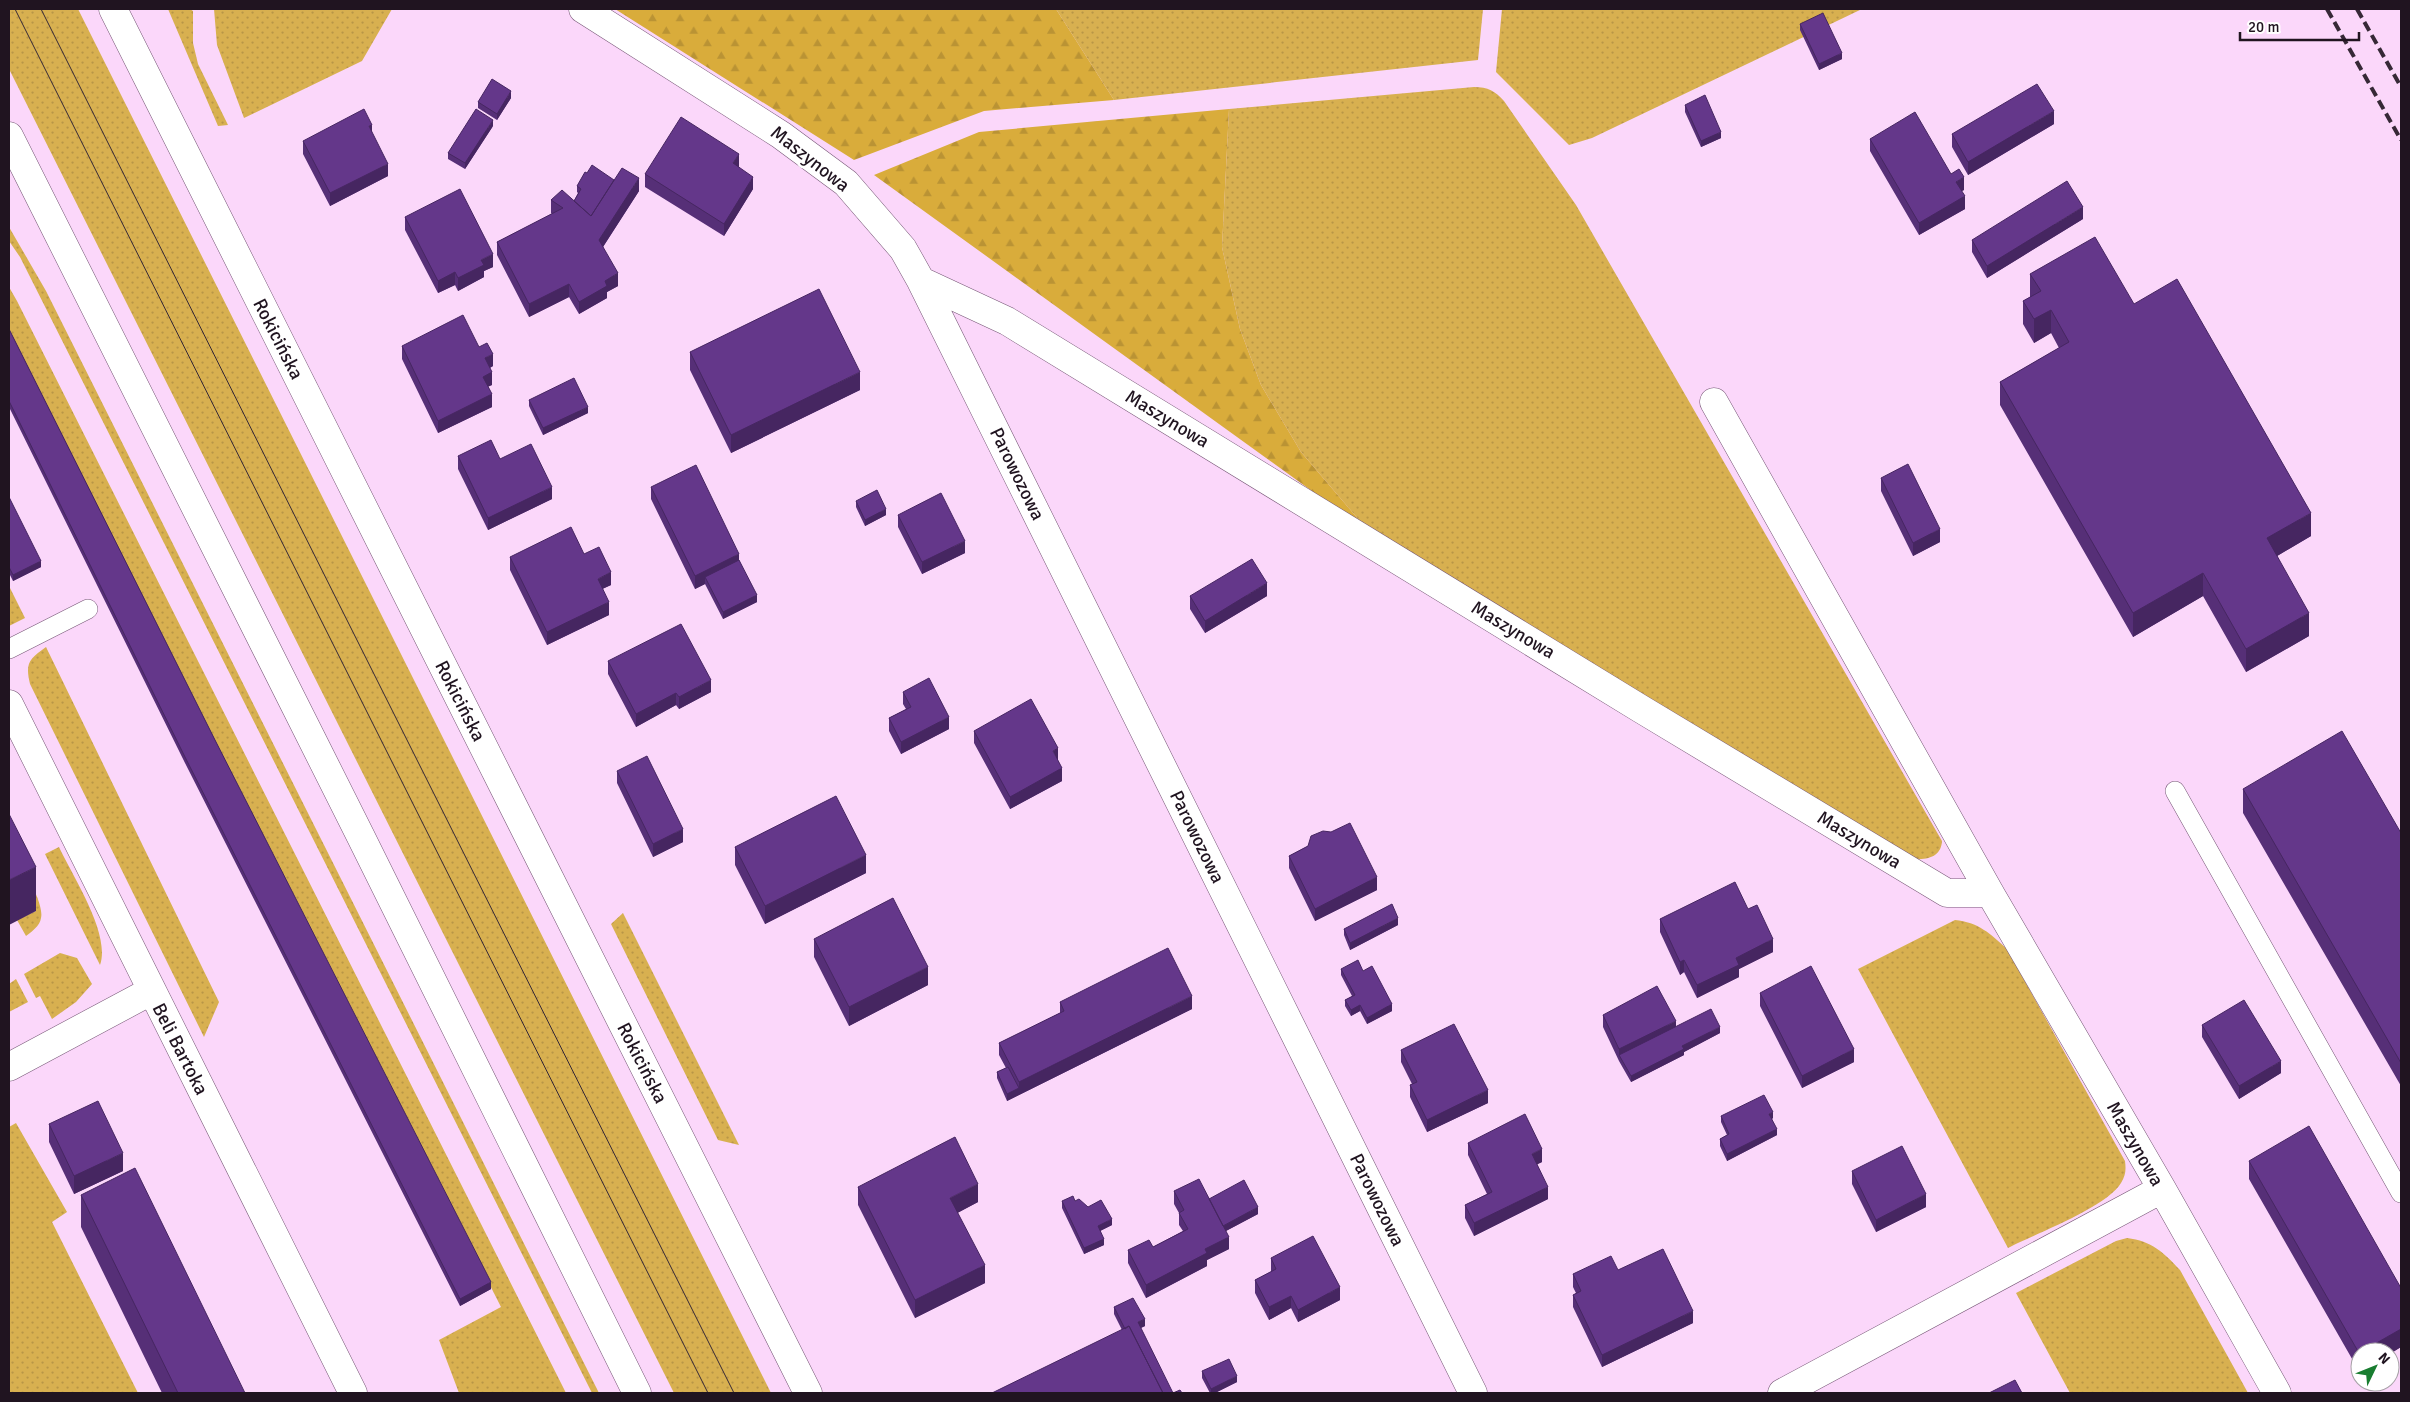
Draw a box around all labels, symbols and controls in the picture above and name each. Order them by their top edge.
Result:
scale bar [2240,10,2359,42]
text: 20 m [2248,18,2279,36]
street label: Maszynowa [766,121,854,197]
street label: Rokicińska [247,294,309,384]
street label: Maszynowa [1121,385,1213,453]
street label: Parowozowa [984,424,1050,524]
street label: Maszynowa [1467,596,1559,664]
street label: Rokicińska [429,656,491,746]
street label: Parowozowa [1164,787,1230,887]
street label: Maszynowa [1813,806,1905,874]
street label: Beli Bartoka [147,999,213,1099]
street label: Rokicińska [611,1018,673,1108]
street label: Maszynowa [2101,1097,2169,1191]
street label: Parowozowa [1344,1150,1410,1250]
north arrow [2350,1342,2400,1392]
text: N [2375,1349,2394,1368]

